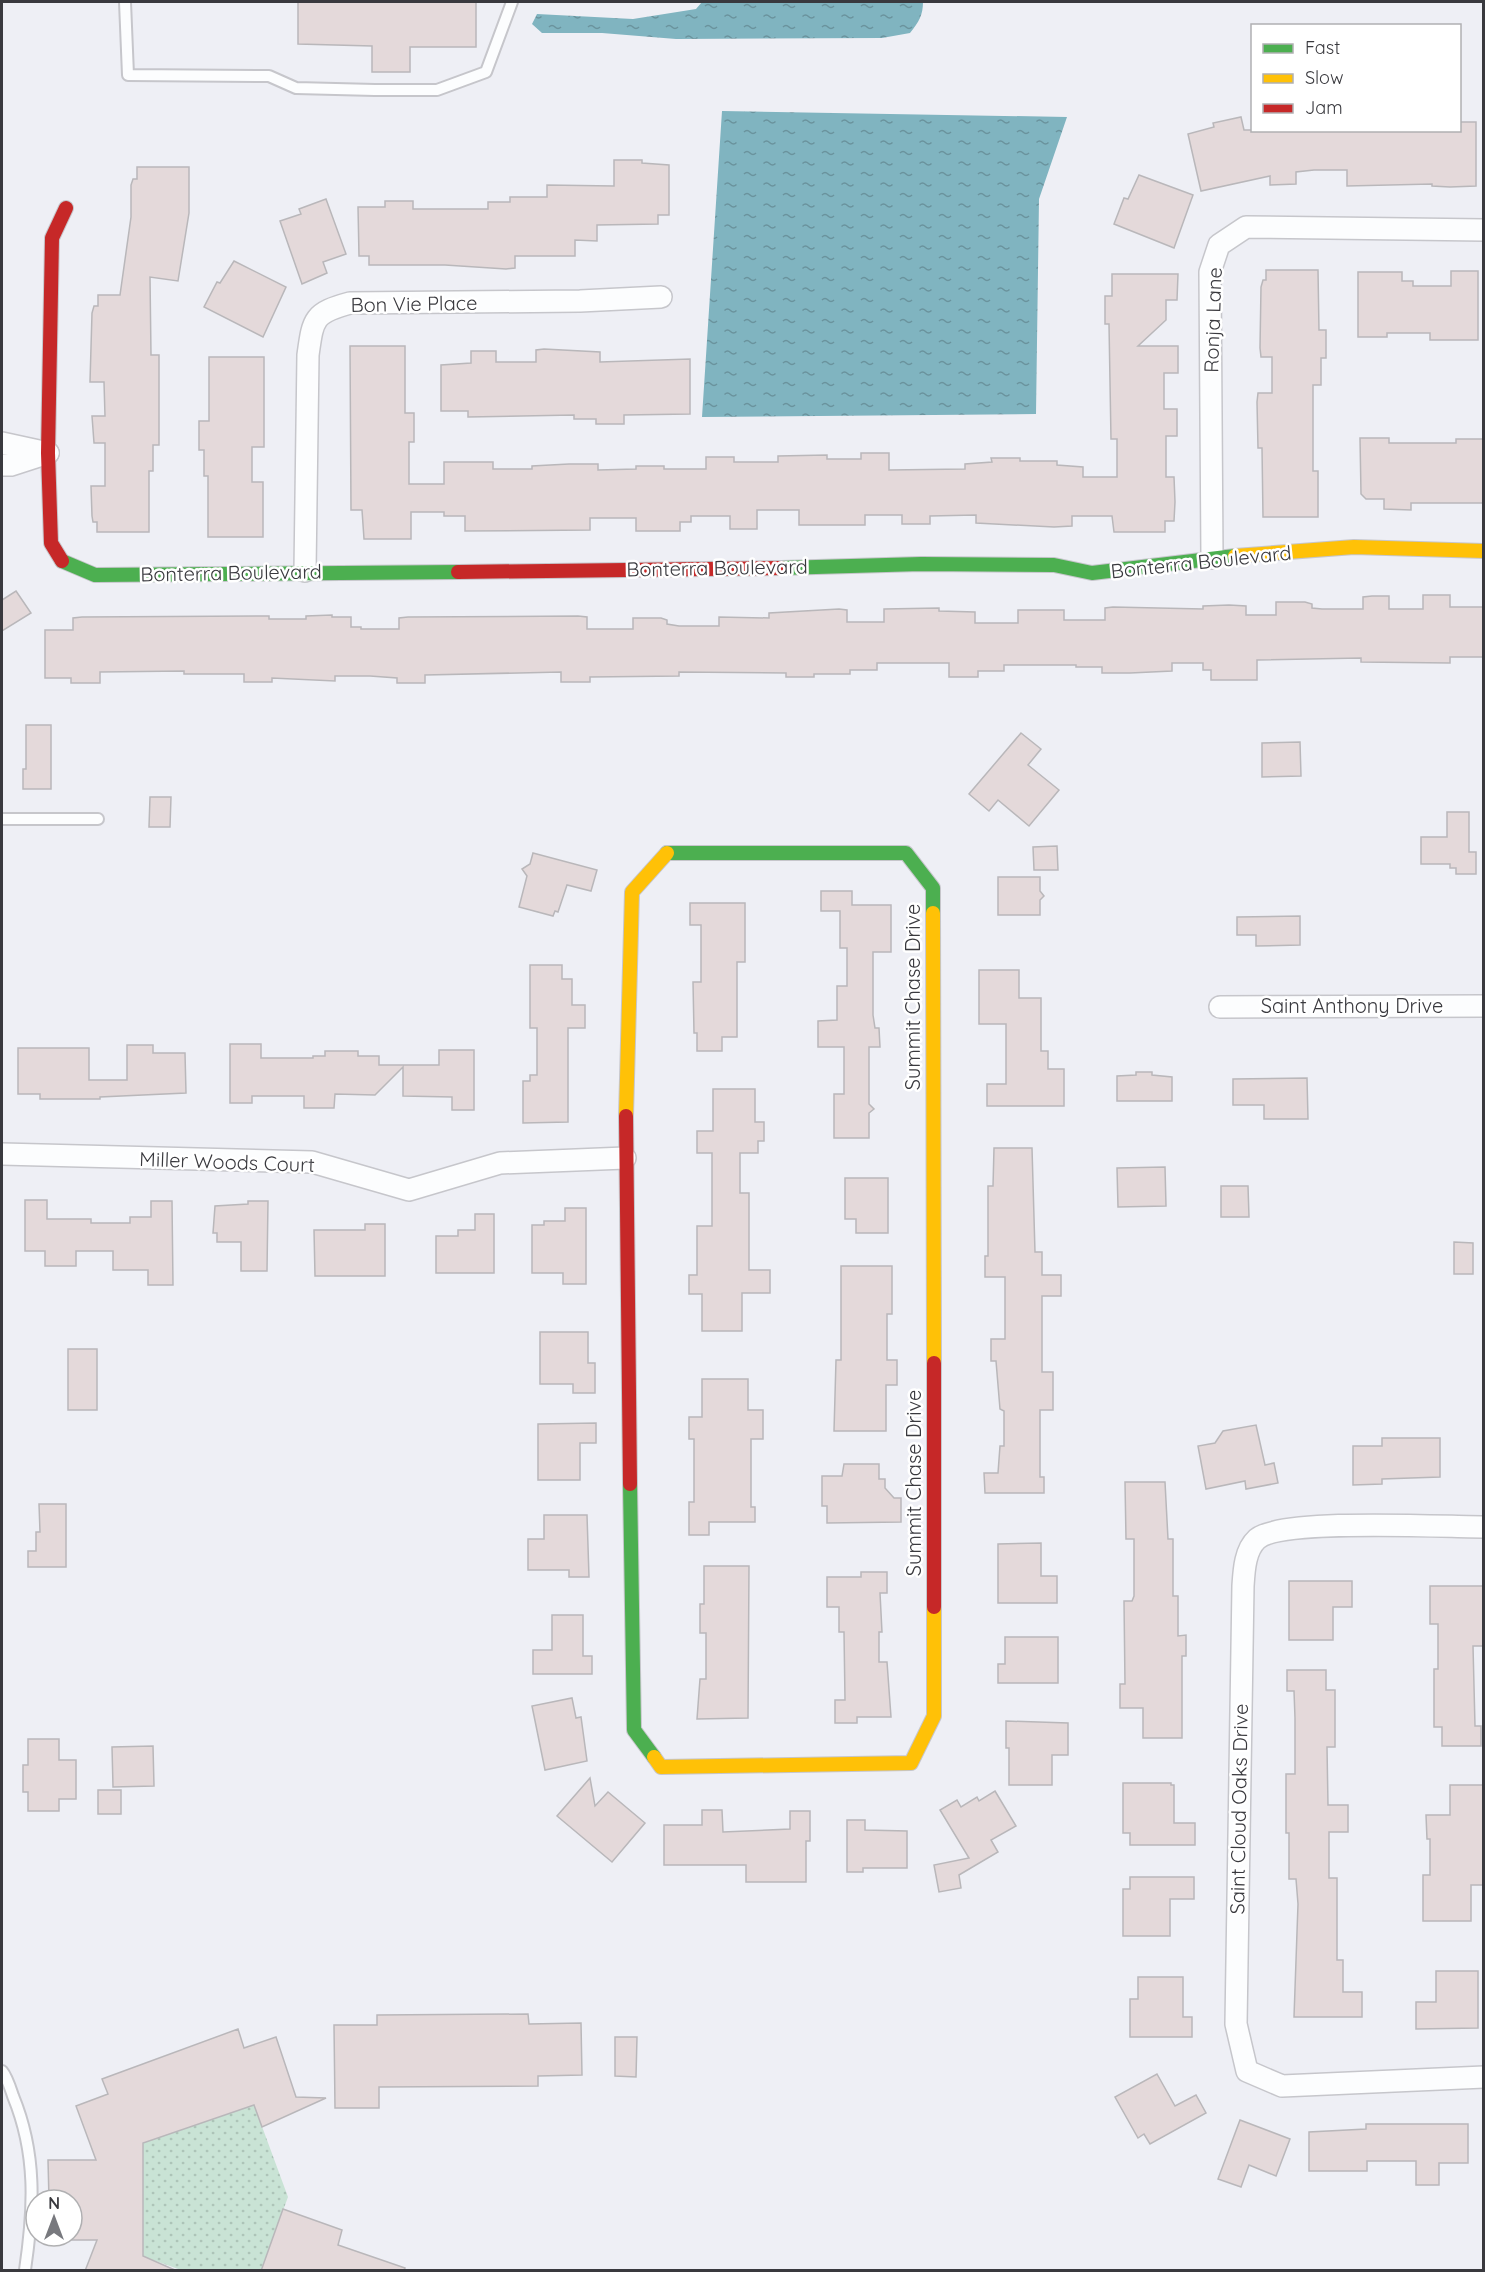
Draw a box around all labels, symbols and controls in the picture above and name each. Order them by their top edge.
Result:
legend [1251,24,1461,132]
text: Fast [1305,36,1340,59]
text: Slow [1305,66,1343,89]
text: Jam [1305,96,1343,119]
street label: Ronja Lane [1198,267,1227,373]
street label: Bon Vie Place [350,290,478,317]
street label: Bonterra Boulevard [1109,540,1292,583]
street label: Bonterra Boulevard [626,553,808,582]
street label: Bonterra Boulevard [140,558,322,587]
street label: Summit Chase Drive [900,904,925,1090]
street label: Saint Anthony Drive [1261,993,1443,1018]
street label: Miller Woods Court [139,1146,315,1177]
street label: Summit Chase Drive [901,1390,926,1576]
street label: Saint Cloud Oaks Drive [1224,1703,1253,1915]
north arrow [24,2188,84,2248]
text: N [48,2193,60,2213]

